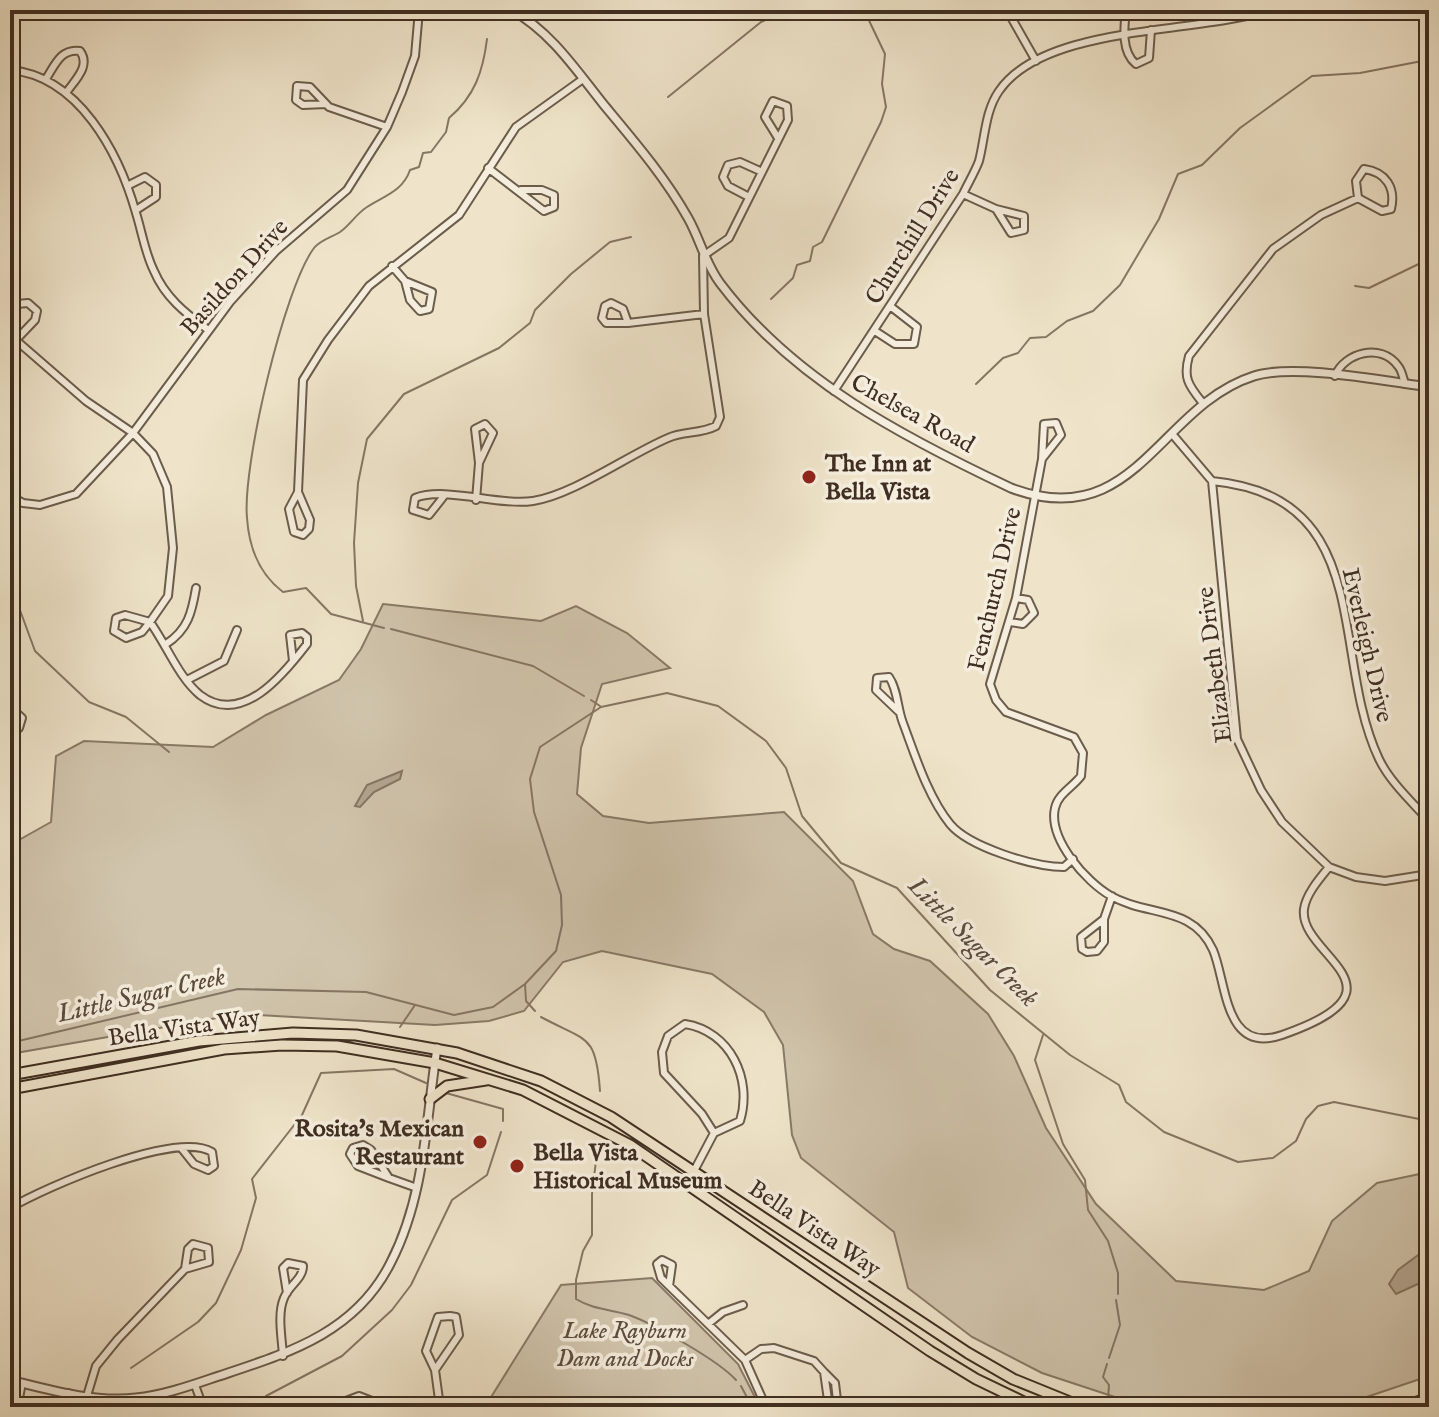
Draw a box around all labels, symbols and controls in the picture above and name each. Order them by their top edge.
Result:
street label: Churchill Drive [859,163,967,311]
street label: Basildon Drive [174,213,296,343]
street label: Chelsea Road [845,368,980,461]
place label: The Inn at Bella Vista [824,449,932,508]
marker: The Inn at Bella Vista [800,468,818,486]
street label: Fenchurch Drive [962,504,1029,674]
street label: Everleigh Drive [1334,565,1399,726]
street label: Elizabeth Drive [1191,585,1240,745]
water label: Little Sugar Creek [899,869,1046,1015]
water label: Little Sugar Creek [53,960,229,1032]
street label: Bella Vista Way [106,1002,262,1055]
place label: Rosita's Mexican Restaurant [295,1114,465,1173]
marker: Rosita's Mexican Restaurant [471,1133,489,1151]
place label: Bella Vista Historical Museum [533,1138,723,1197]
marker: Bella Vista Historical Museum [508,1157,526,1175]
street label: Bella Vista Way [742,1174,887,1285]
park label: Lake Rayburn Dam and Docks [557,1316,695,1375]

